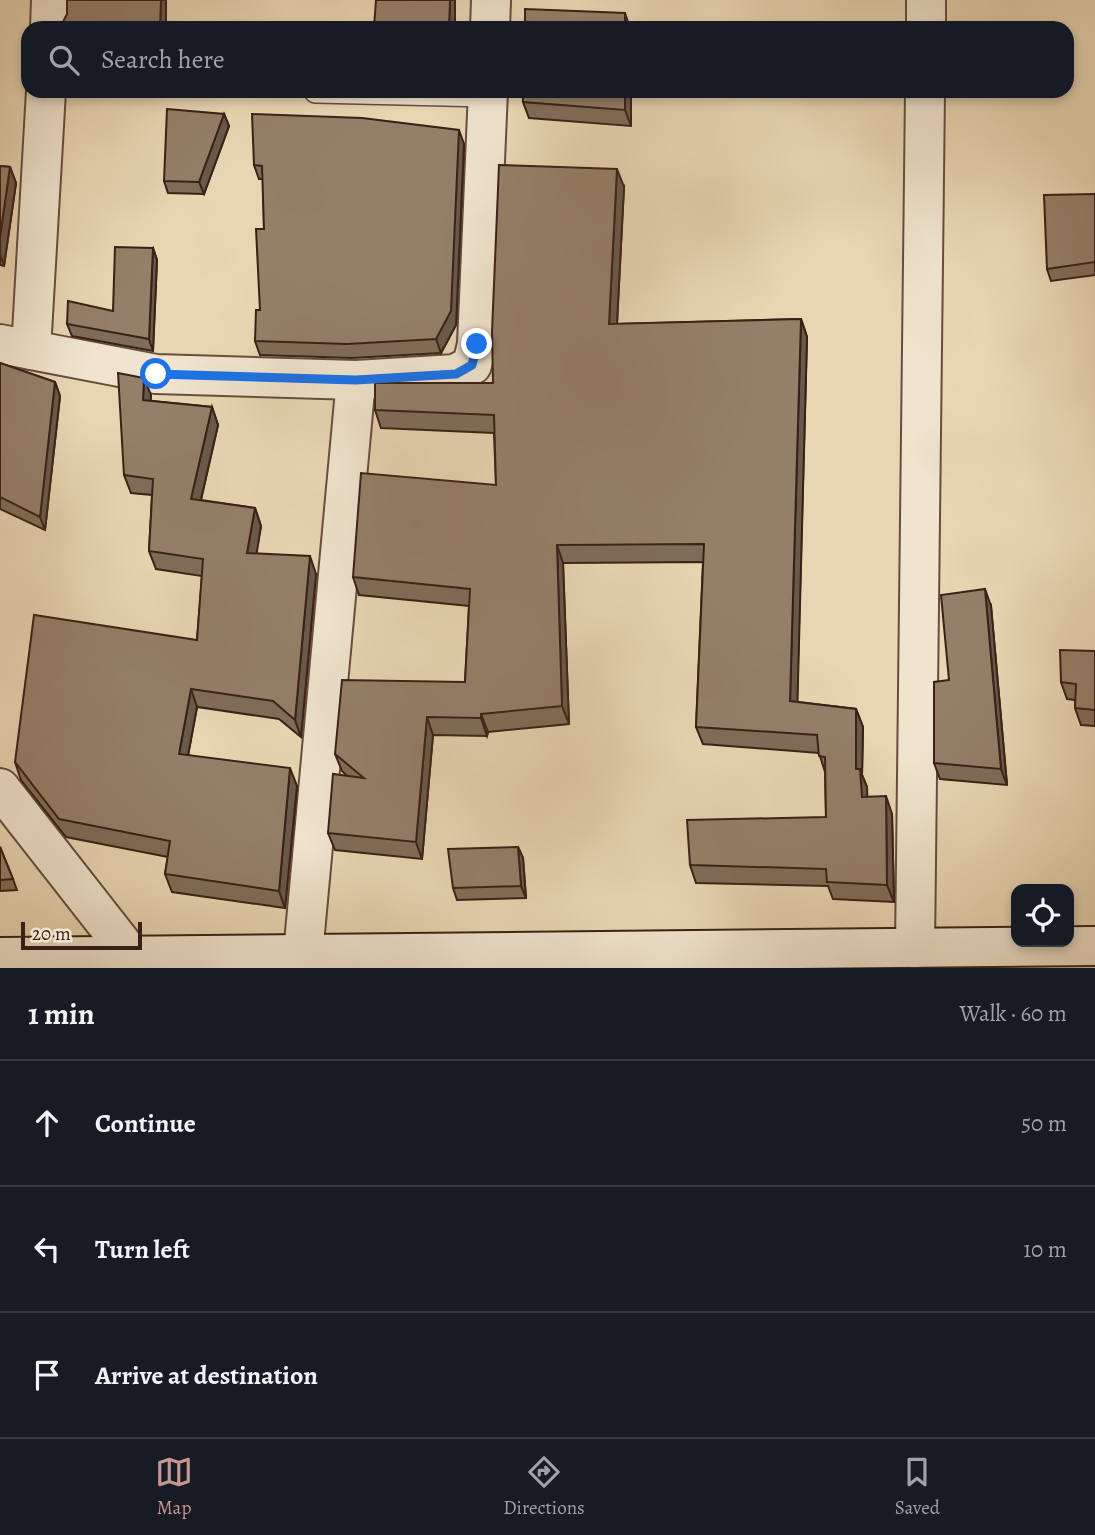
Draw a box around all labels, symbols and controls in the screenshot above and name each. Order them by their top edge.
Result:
search box [21,21,1074,98]
icon: search [45,41,83,79]
text: Search here [101,42,225,77]
route end [461,328,492,359]
route start [140,358,171,389]
map controls [1011,884,1074,947]
button: locate [1011,884,1074,947]
scale bar [21,919,142,951]
text: 20 m [32,921,71,947]
text: 1 min [28,994,95,1034]
text: Walk · 60 m [959,998,1067,1029]
icon: ahead [28,1104,66,1142]
text: Continue [95,1106,196,1141]
text: 50 m [1021,1108,1067,1139]
icon: left [28,1230,66,1268]
text: Turn left [95,1232,190,1267]
text: 10 m [1023,1234,1067,1265]
icon: arrive [28,1356,66,1394]
text: Arrive at destination [95,1358,318,1393]
tab: Map [155,1453,193,1521]
tab: Directions [503,1453,585,1521]
tab: Saved [895,1453,940,1521]

